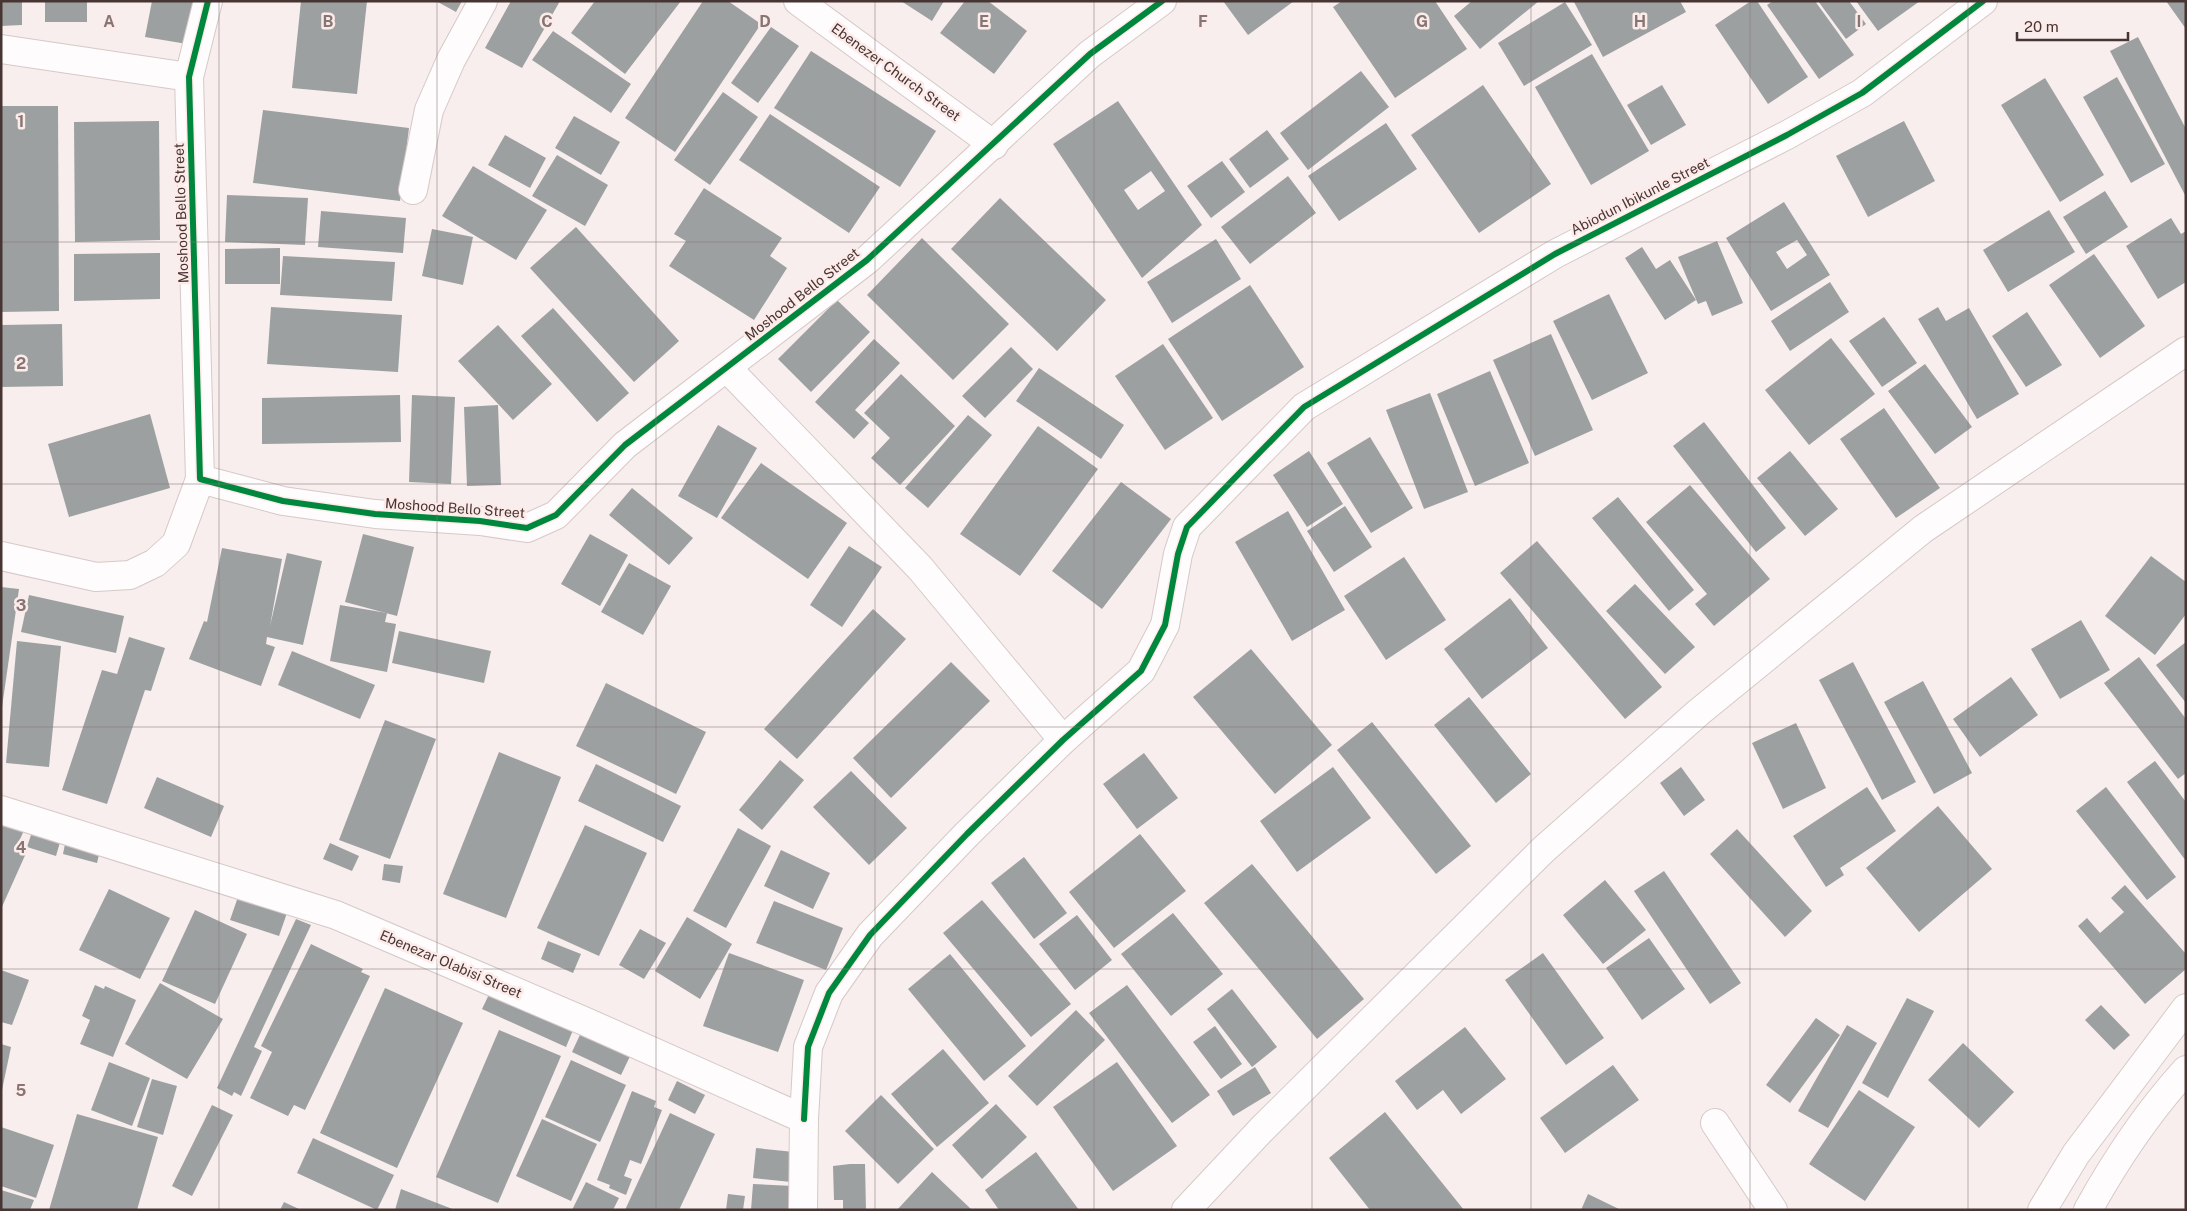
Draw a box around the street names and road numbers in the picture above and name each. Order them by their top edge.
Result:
street label: Ebenezer Church Street [828,20,964,124]
street label: Moshood Bello Street [171,143,191,283]
street label: Abiodun Ibikunle Street [1568,154,1712,238]
street label: Moshood Bello Street [742,244,862,344]
street label: Moshood Bello Street [384,495,526,521]
street label: Ebenezar Olabisi Street [378,927,524,1001]

